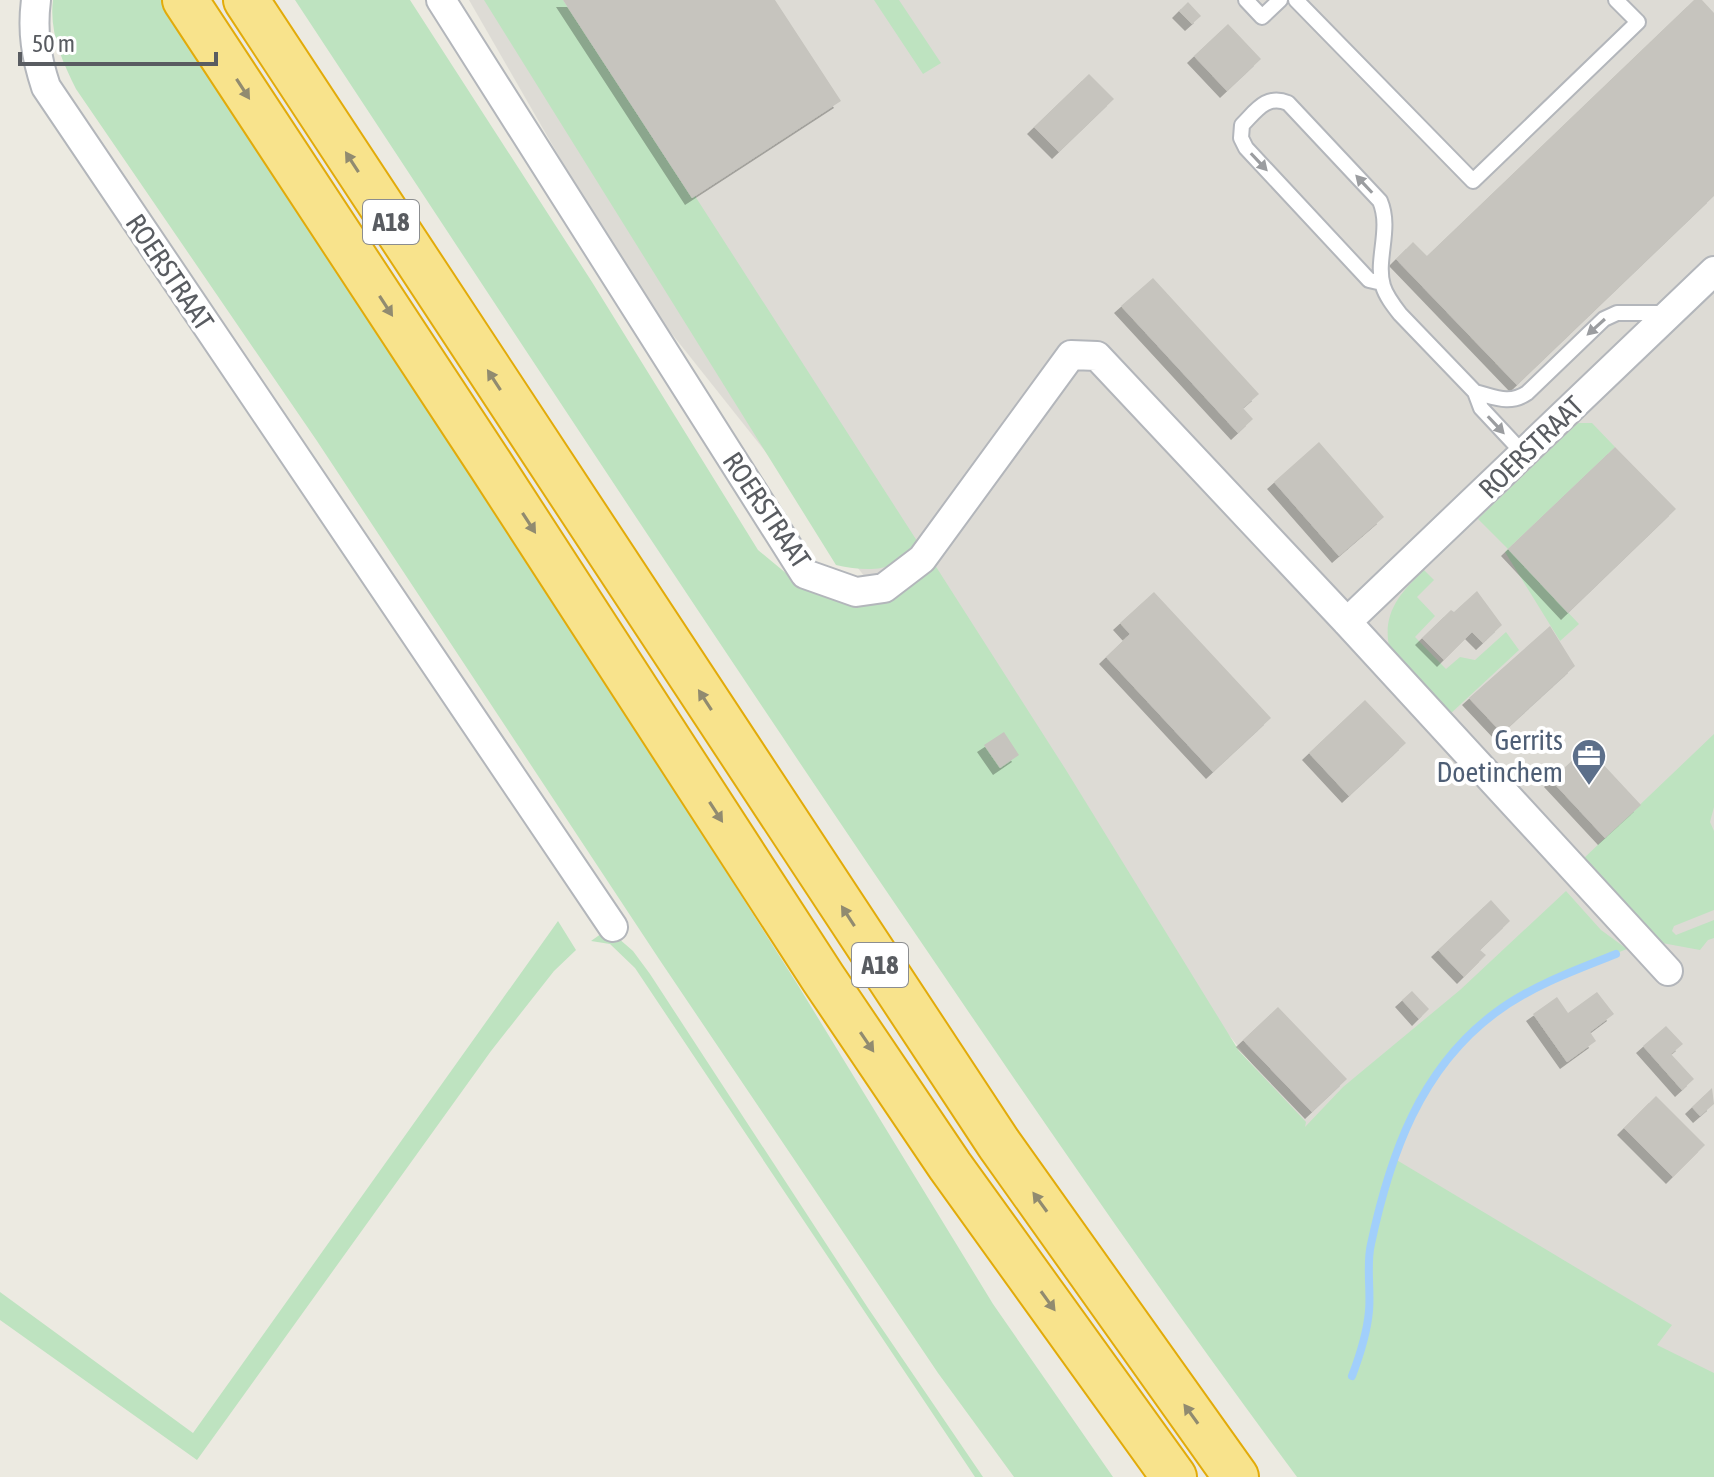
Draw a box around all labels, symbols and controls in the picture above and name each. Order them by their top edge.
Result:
scale bar [20,16,216,66]
text: 50 m [32,30,75,57]
one-way arrow [235,78,250,99]
one-way arrow [345,151,359,173]
one-way arrow [1250,153,1268,172]
one-way arrow [1356,175,1374,194]
road number: A18 [363,200,419,244]
street label: ROERSTRAAT [120,208,220,336]
one-way arrow [378,295,393,316]
one-way arrow [1587,317,1606,335]
one-way arrow [487,369,502,390]
street label: ROERSTRAAT [1472,389,1590,505]
one-way arrow [1487,415,1505,434]
street label: ROERSTRAAT [717,446,817,574]
one-way arrow [521,512,535,534]
one-way arrow [698,689,713,710]
place label: Gerrits Doetinchem [1437,724,1563,788]
office icon: Gerrits Doetinchem [1570,737,1608,787]
one-way arrow [708,801,722,823]
one-way arrow [841,906,856,927]
road number: A18 [852,943,908,987]
one-way arrow [859,1032,874,1053]
one-way arrow [1032,1191,1048,1213]
one-way arrow [1039,1291,1055,1312]
one-way arrow [1184,1403,1199,1424]

